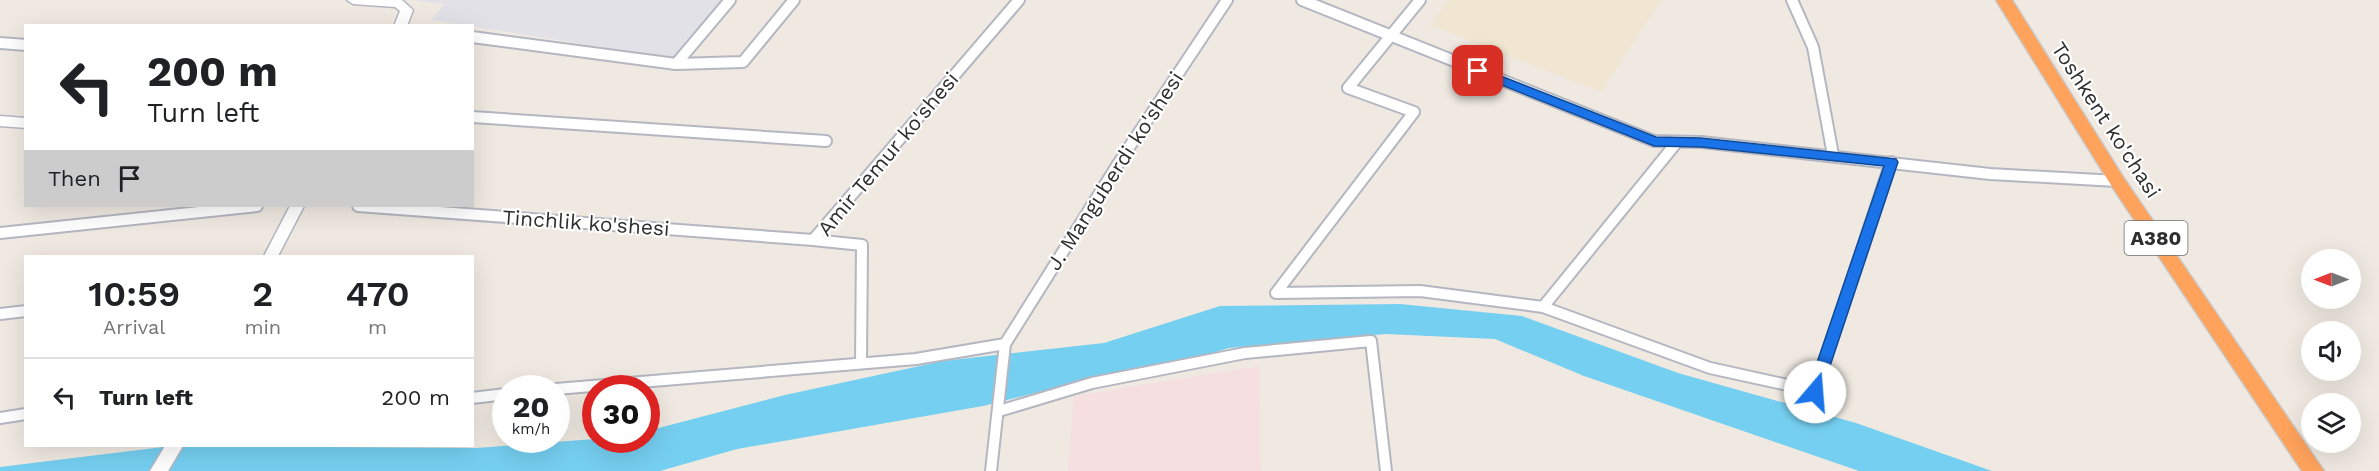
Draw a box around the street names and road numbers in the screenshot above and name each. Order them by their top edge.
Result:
street label: Toshkent ko'chasi [2047,37,2166,202]
street label: Amir Temur ko'shesi [812,67,963,241]
street label: J. Manguberdi ko'shesi [1041,67,1188,275]
street label: Tinchlik ko'shesi [502,204,670,241]
road number: A380 [2124,221,2188,255]

